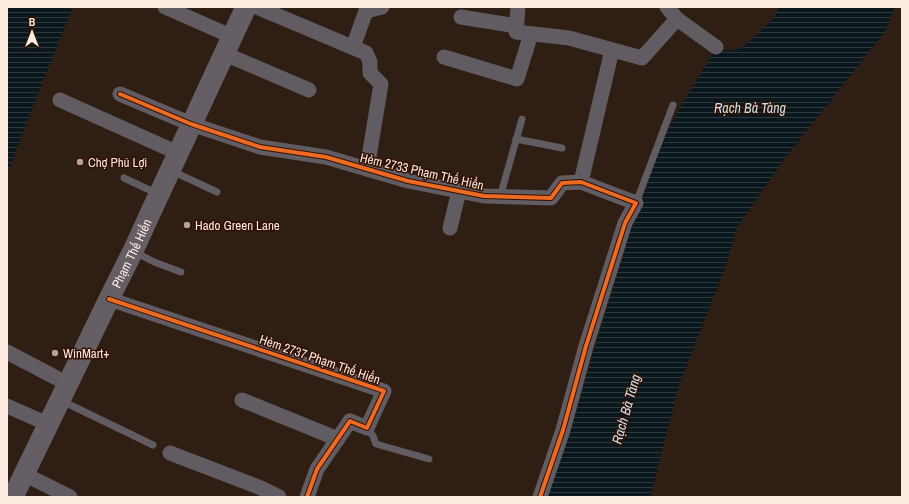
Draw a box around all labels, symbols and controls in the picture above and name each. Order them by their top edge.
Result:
north arrow [12,12,52,52]
text: B [29,15,36,29]
water label: Rạch Bà Tàng [714,99,787,117]
street label: Hẻm 2733 Phạm Thế Hiển [358,149,486,194]
place label: Chợ Phú Lợi [88,154,147,171]
marker: Chợ Phú Lợi [75,157,85,167]
street label: Phạm Thế Hiển [108,216,156,291]
place label: Hado Green Lane [195,217,280,234]
marker: Hado Green Lane [182,220,192,230]
street label: Hẻm 2737 Phạm Thế Hiển [257,331,383,388]
place label: WinMart+ [63,345,110,362]
marker: WinMart+ [50,348,60,358]
water label: Rạch Bà Tàng [607,371,645,446]

